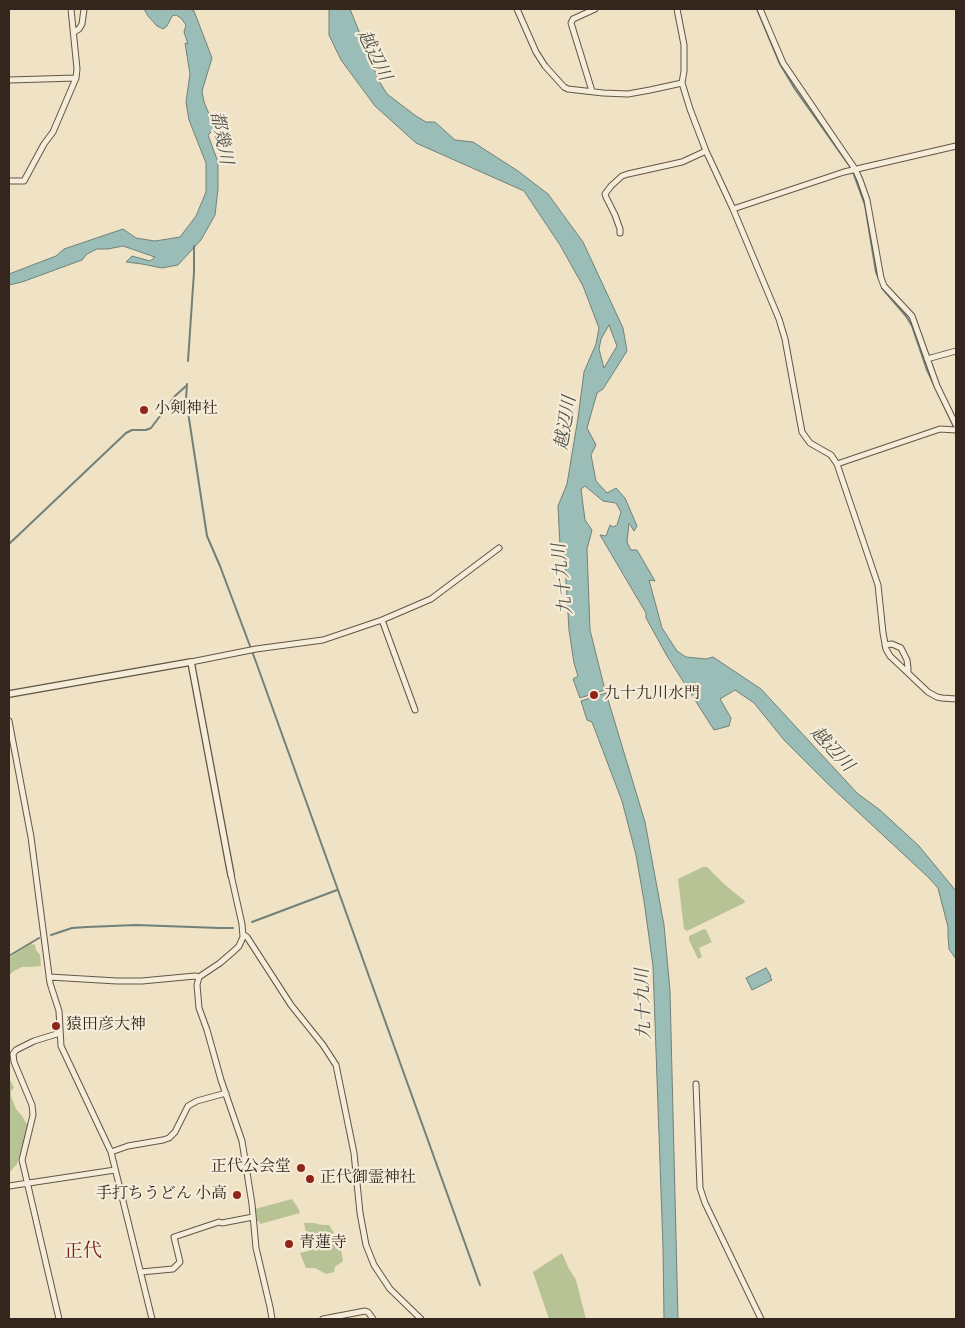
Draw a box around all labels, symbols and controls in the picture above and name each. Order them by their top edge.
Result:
water label: 越辺川 [351,27,395,85]
water label: 都幾川 [204,109,236,167]
water label: 越辺川 [552,395,582,451]
place label: 小剣神社 [154,400,218,420]
marker: 小剣神社 [138,404,150,416]
water label: 九十九川 [549,542,579,616]
place label: 九十九川水門 [604,685,700,705]
marker: 九十九川水門 [588,689,600,701]
water label: 越辺川 [805,723,857,777]
water label: 九十九川 [633,968,657,1040]
place label: 猿田彦大神 [66,1016,146,1036]
marker: 猿田彦大神 [50,1020,62,1032]
place label: 正代公会堂 [211,1158,291,1178]
marker: 正代公会堂 [295,1162,307,1174]
place label: 正代御霊神社 [320,1169,416,1189]
marker: 正代御霊神社 [304,1173,316,1185]
place label: 手打ちうどん 小高 [96,1185,227,1205]
marker: 手打ちうどん 小高 [231,1189,243,1201]
place label: 青蓮寺 [299,1234,347,1254]
marker: 青蓮寺 [283,1238,295,1250]
district label: 正代 [64,1242,102,1264]

